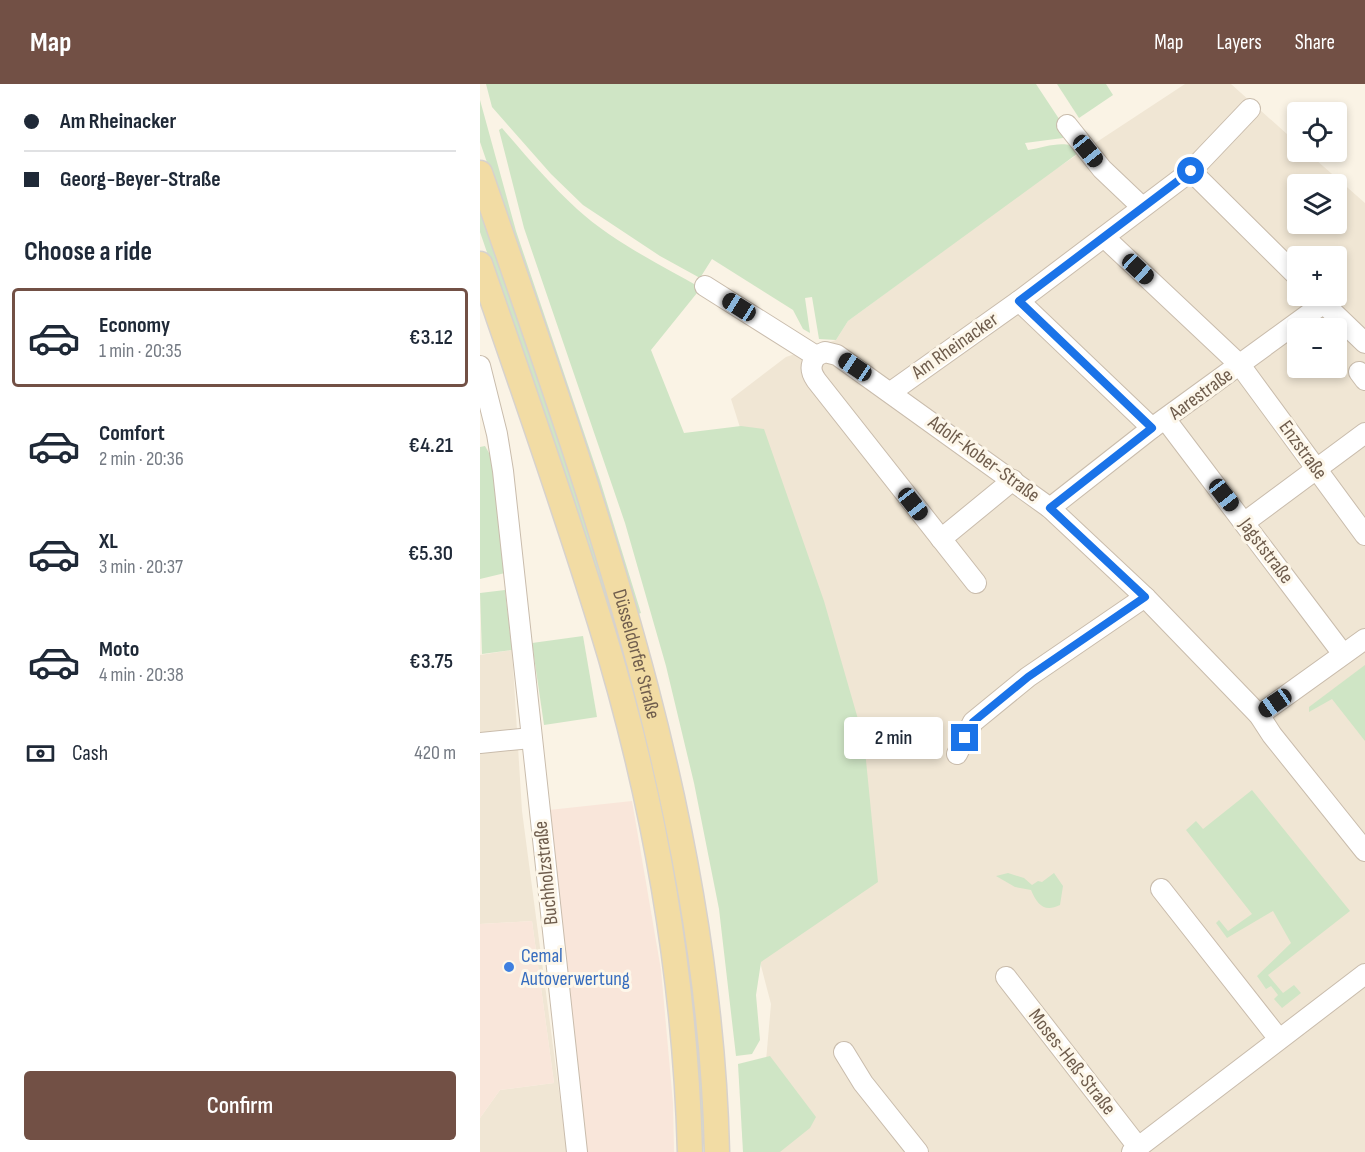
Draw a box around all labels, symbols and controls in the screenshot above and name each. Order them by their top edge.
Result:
text: Map [30,26,71,59]
text: Map [1154,30,1183,55]
text: Layers [1216,30,1262,55]
text: Share [1295,30,1335,55]
map controls [1287,102,1347,378]
button: locate [1287,102,1347,162]
text: Am Rheinacker [60,108,176,135]
car [1070,131,1106,171]
route start [1177,157,1204,184]
text: Georg-Beyer-Straße [60,166,221,193]
button: layers [1287,174,1347,234]
text: Choose a ride [24,236,152,268]
button: + [1287,246,1347,306]
car [1119,250,1157,288]
car [719,290,759,324]
street label: Am Rheinacker [906,307,1003,385]
icon: car [27,311,81,365]
text: Economy [99,312,170,339]
button: − [1287,318,1347,378]
text: €3.12 [409,324,453,351]
text: 1 min · 20:35 [99,339,182,363]
car [835,349,875,385]
street label: Aarestraße [1164,363,1238,426]
street label: Adolf-Kober-Straße [923,410,1044,507]
street label: Enzstraße [1274,416,1332,484]
icon: car [27,419,81,473]
text: Comfort [99,420,165,447]
text: €4.21 [408,432,453,459]
text: 2 min · 20:36 [99,447,184,471]
car [1206,475,1242,515]
car [895,484,931,524]
street label: Jagststraße [1233,513,1298,588]
icon: car [27,527,81,581]
text: XL [99,528,118,555]
text: €5.30 [408,540,453,567]
text: 3 min · 20:37 [99,555,183,579]
street label: Düsseldorfer Straße [607,587,665,721]
icon: car [27,635,81,689]
text: Moto [99,636,139,663]
text: €3.75 [409,648,453,675]
text: 4 min · 20:38 [99,663,184,687]
car [1255,685,1295,721]
callout: 2 min [845,717,944,759]
route end [951,724,978,751]
text: 2 min [875,726,912,750]
icon: cash [24,737,57,770]
text: Cash [72,740,108,767]
text: 420 m [414,741,456,765]
street label: Buchholzstraße [529,820,563,926]
place label: Cemal Autoverwertung [520,944,630,991]
marker: Cemal Autoverwertung [502,960,516,974]
street label: Moses-Heß-Straße [1023,1004,1121,1120]
button: Confirm [24,1071,456,1140]

